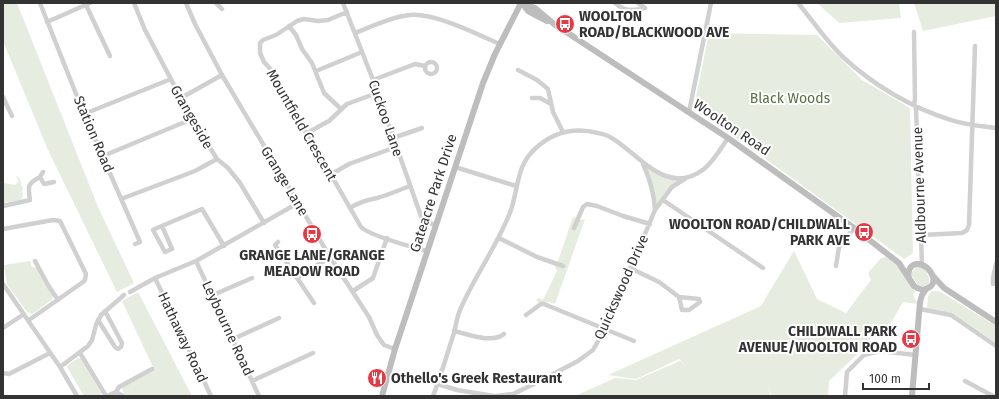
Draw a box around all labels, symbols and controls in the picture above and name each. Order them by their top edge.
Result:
place label: WOOLTON ROAD/BLACKWOOD AVE [579,8,730,41]
bus stop icon: WOOLTON ROAD/BLACKWOOD AVE [554,13,576,35]
street label: Mountfield Crescent [263,66,341,185]
street label: Cuckoo Lane [364,78,407,159]
street label: Grangeside [167,82,217,152]
park label: Black Woods [750,90,831,107]
street label: Station Road [70,93,117,175]
street label: Woolton Road [690,95,773,159]
street label: Aldbourne Avenue [909,126,930,243]
street label: Gateacre Park Drive [406,132,461,255]
street label: Grange Lane [257,143,312,219]
place label: WOOLTON ROAD/CHILDWALL PARK AVE [669,216,850,249]
bus stop icon: WOOLTON ROAD/CHILDWALL PARK AVE [853,221,875,243]
bus stop icon: GRANGE LANE/GRANGE MEADOW ROAD [301,223,323,245]
street label: Quickswood Drive [591,232,652,342]
place label: GRANGE LANE/GRANGE MEADOW ROAD [239,247,385,280]
street label: Leybourne Road [198,278,257,378]
street label: Hathaway Road [154,289,211,385]
place label: CHILDWALL PARK AVENUE/WOOLTON ROAD [738,323,898,356]
bus stop icon: CHILDWALL PARK AVENUE/WOOLTON ROAD [900,328,922,350]
scale bar [863,365,929,391]
restaurant icon: Othello's Greek Restaurant [366,367,388,389]
place label: Othello's Greek Restaurant [391,370,563,387]
text: 100 m [869,372,901,386]

